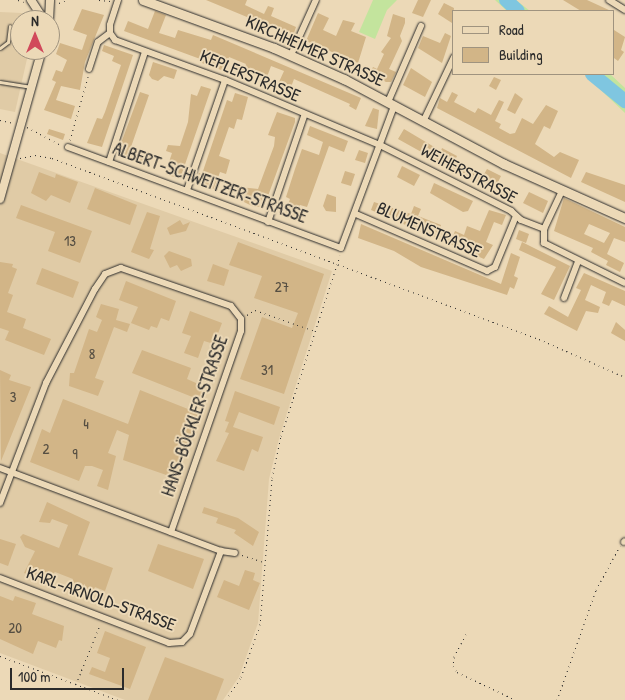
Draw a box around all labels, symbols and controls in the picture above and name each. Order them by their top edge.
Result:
north arrow [10,10,60,60]
legend [452,10,615,75]
text: N [31,11,39,30]
street label: KIRCHHEIMER STRASSE [242,11,388,91]
text: Road [499,19,524,40]
text: Building [499,44,543,65]
street label: KEPLERSTRASSE [197,45,303,107]
street label: ALBERT-SCHWEITZER-STRASSE [110,138,310,228]
street label: WEIHERSTRASSE [417,140,521,208]
street label: BLUMENSTRASSE [373,197,485,263]
house number: 13 [64,232,76,250]
house number: 27 [275,278,289,296]
street label: HANS-BÖCKLER-STRASSE [157,333,233,499]
house number: 8 [89,345,95,363]
house number: 31 [261,361,273,379]
house number: 3 [10,388,16,406]
house number: 4 [83,415,89,433]
house number: 2 [42,440,50,458]
house number: 9 [72,445,78,463]
street label: KARL-ARNOLD-STRASSE [23,562,179,636]
house number: 20 [8,619,22,637]
scale bar [12,658,126,690]
text: 100 m [18,666,51,687]

